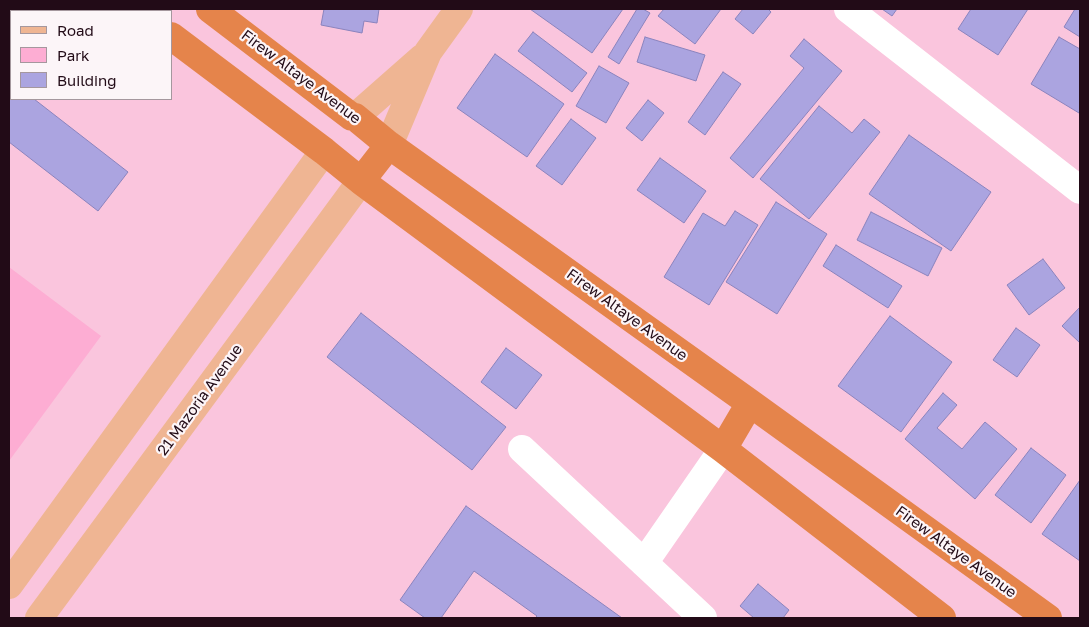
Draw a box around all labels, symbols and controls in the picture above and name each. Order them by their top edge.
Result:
legend [10,10,172,100]
text: Road [57,21,94,39]
street label: Firew Altaye Avenue [238,26,364,128]
text: Park [57,46,89,64]
text: Building [57,71,117,89]
street label: Firew Altaye Avenue [563,265,691,365]
street label: 21 Mazoria Avenue [154,341,246,459]
street label: Firew Altaye Avenue [892,502,1020,602]

